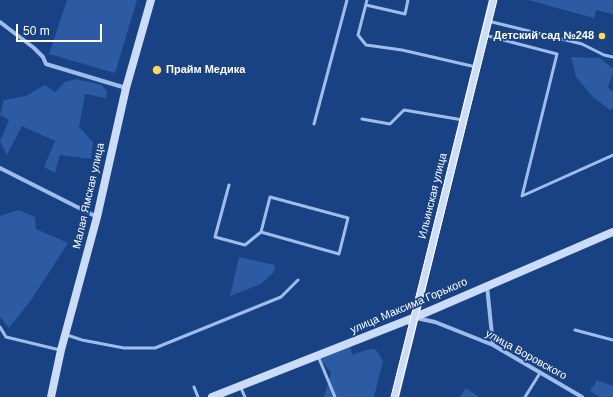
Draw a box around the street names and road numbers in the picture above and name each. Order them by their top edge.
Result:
street label: Малая Ямская улица [70,142,108,250]
street label: Ильинская улица [416,152,450,240]
street label: улица Максима Горького [348,275,470,337]
street label: улица Воровского [483,327,569,383]

